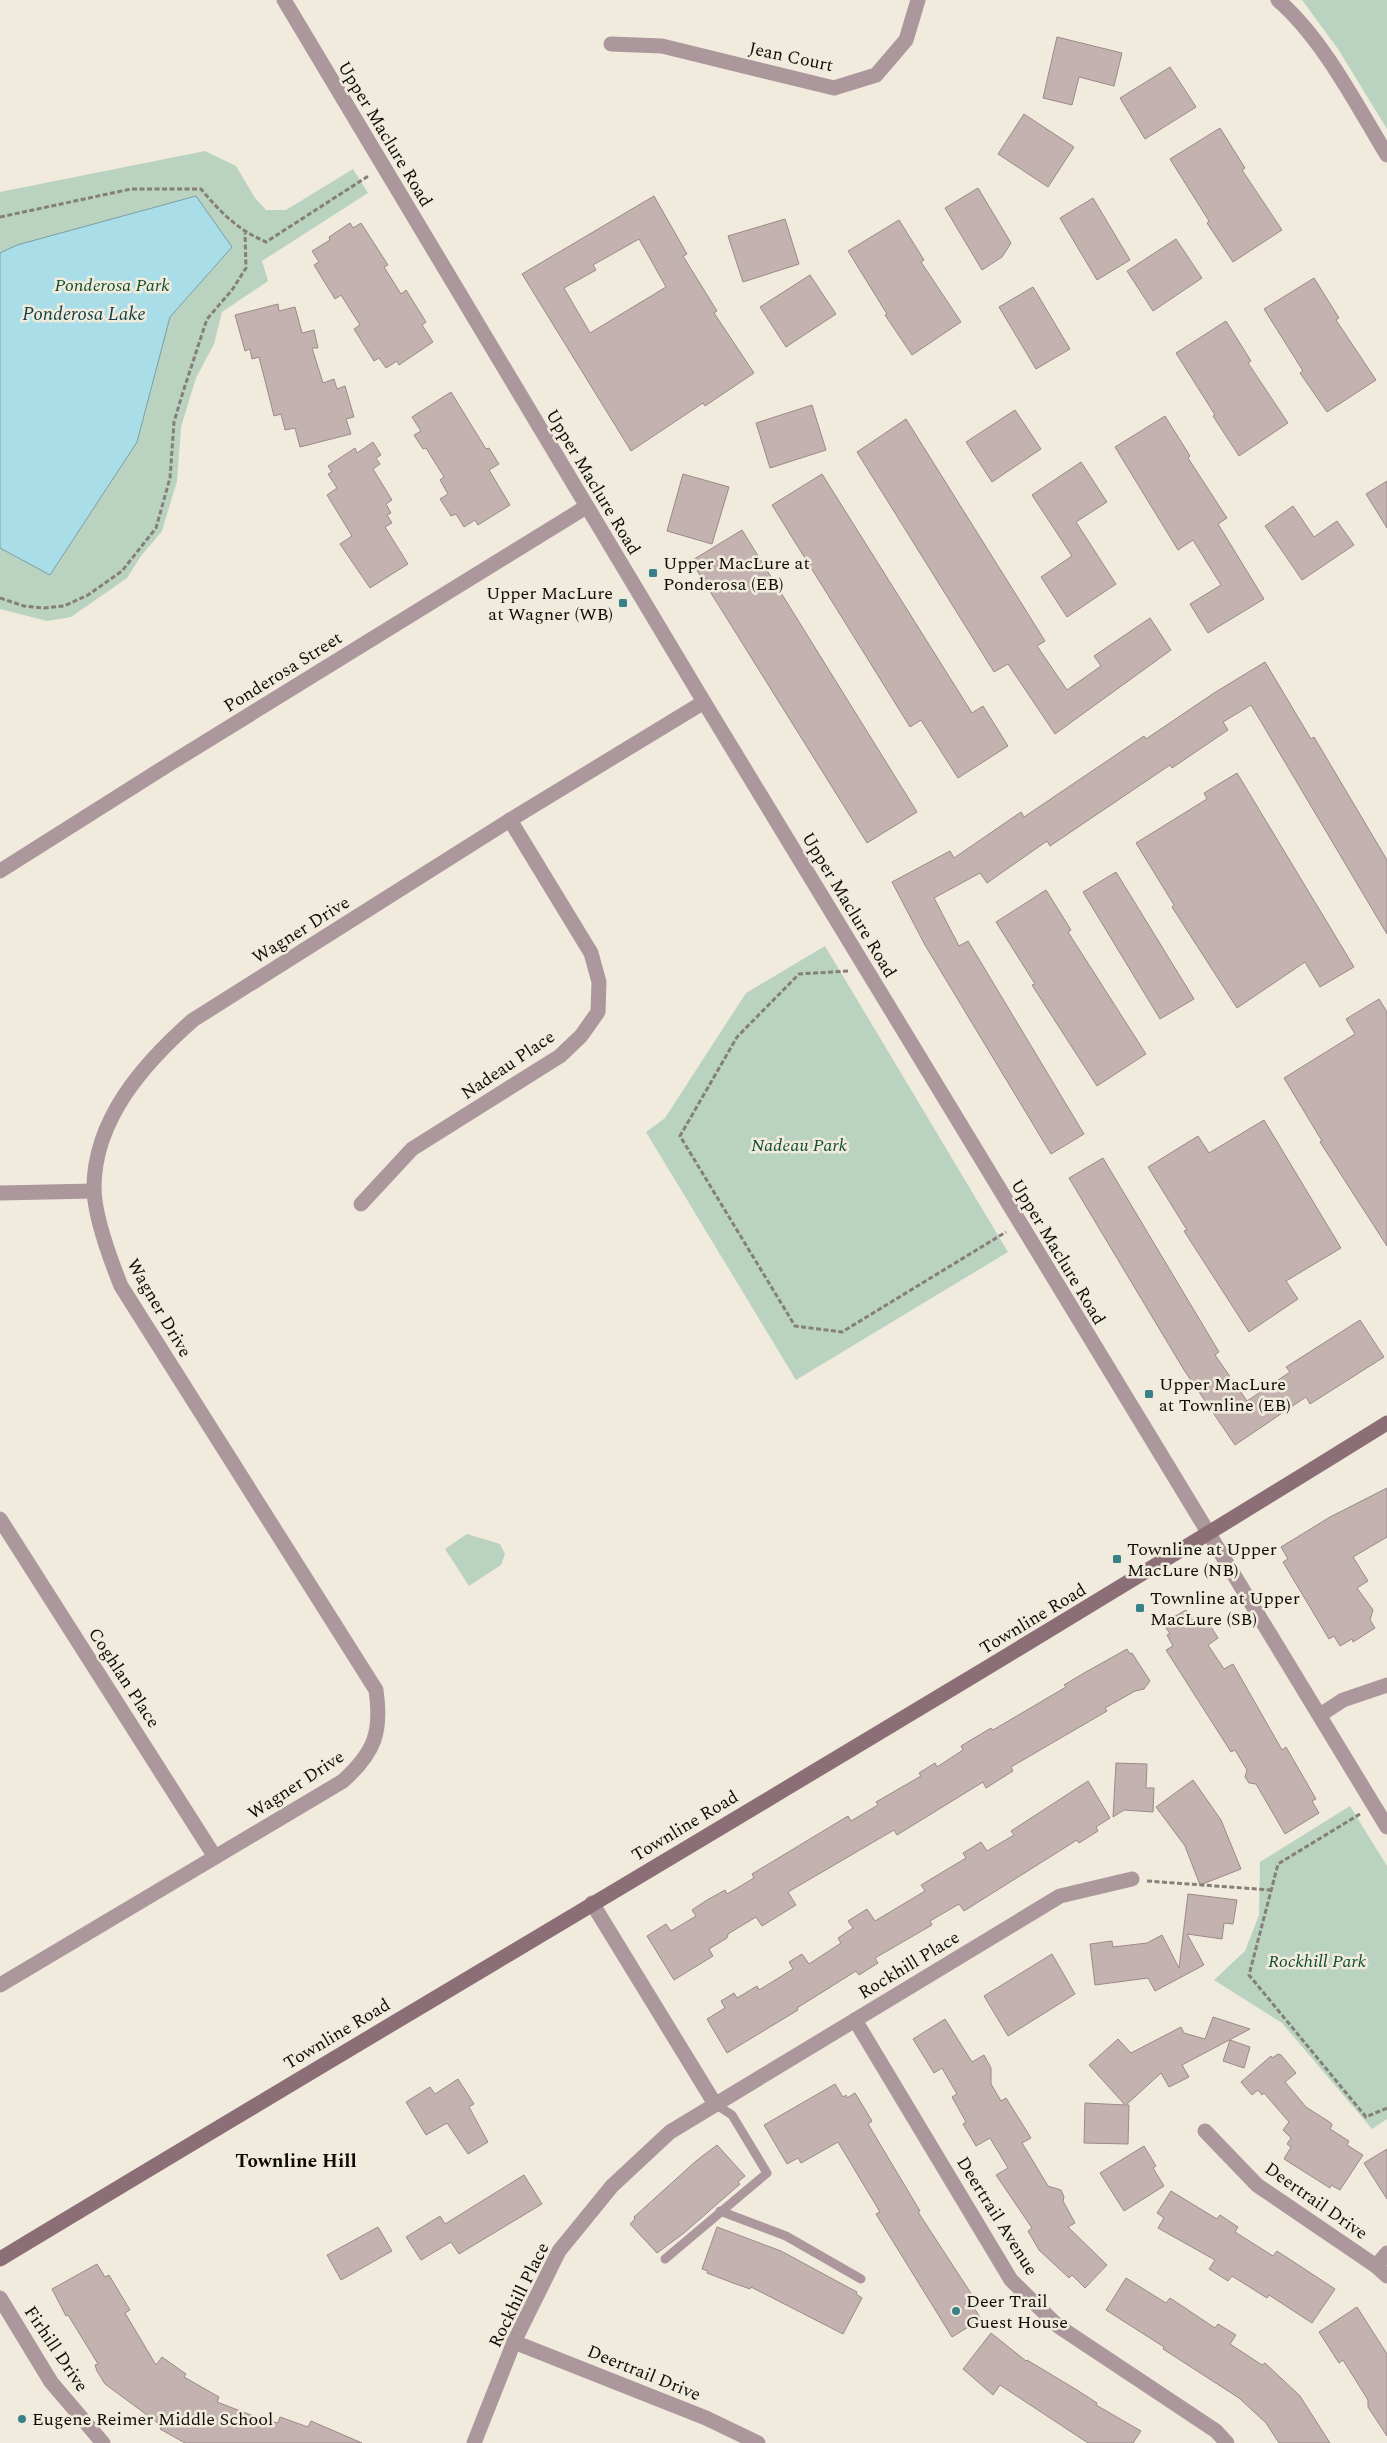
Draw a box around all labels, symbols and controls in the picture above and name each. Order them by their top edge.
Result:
street label: Jean Court [746,35,836,79]
street label: Upper Maclure Road [331,56,439,212]
park label: Ponderosa Park [54,272,170,299]
water label: Ponderosa Lake [22,300,146,329]
street label: Upper Maclure Road [539,404,647,560]
place label: Upper MacLure at Ponderosa (EB) [663,550,810,598]
marker: Upper MacLure at Ponderosa (EB) [647,567,659,579]
place label: Upper MacLure at Wagner (WB) [486,580,613,628]
marker: Upper MacLure at Wagner (WB) [617,597,629,609]
street label: Ponderosa Street [218,625,348,719]
street label: Upper Maclure Road [795,827,903,983]
street label: Wagner Drive [247,889,355,971]
street label: Nadeau Place [456,1024,560,1106]
park label: Nadeau Park [751,1132,848,1159]
street label: Upper Maclure Road [1004,1174,1112,1330]
street label: Wagner Drive [120,1253,198,1363]
place label: Upper MacLure at Townline (EB) [1159,1371,1291,1419]
marker: Upper MacLure at Townline (EB) [1143,1388,1155,1400]
place label: Townline at Upper MacLure (NB) [1127,1536,1277,1584]
marker: Townline at Upper MacLure (NB) [1111,1553,1123,1565]
street label: Townline Road [975,1576,1091,1662]
place label: Townline at Upper MacLure (SB) [1150,1585,1300,1633]
marker: Townline at Upper MacLure (SB) [1134,1602,1146,1614]
street label: Coghlan Place [81,1622,167,1734]
street label: Wagner Drive [242,1744,350,1826]
street label: Townline Road [627,1783,743,1869]
street label: Rockhill Place [853,1924,965,2006]
park label: Rockhill Park [1268,1948,1367,1975]
street label: Townline Road [279,1991,395,2077]
district label: Townline Hill [235,2147,357,2176]
street label: Deertrail Avenue [950,2151,1044,2281]
street label: Deertrail Drive [1259,2155,1373,2247]
street label: Rockhill Place [482,2238,556,2352]
place label: Deer Trail Guest House [966,2288,1068,2336]
street label: Firhill Drive [17,2300,95,2398]
marker: Deer Trail Guest House [950,2305,962,2317]
street label: Deertrail Drive [583,2338,705,2408]
place label: Eugene Reimer Middle School [32,2406,273,2433]
marker: Eugene Reimer Middle School [16,2413,28,2425]

